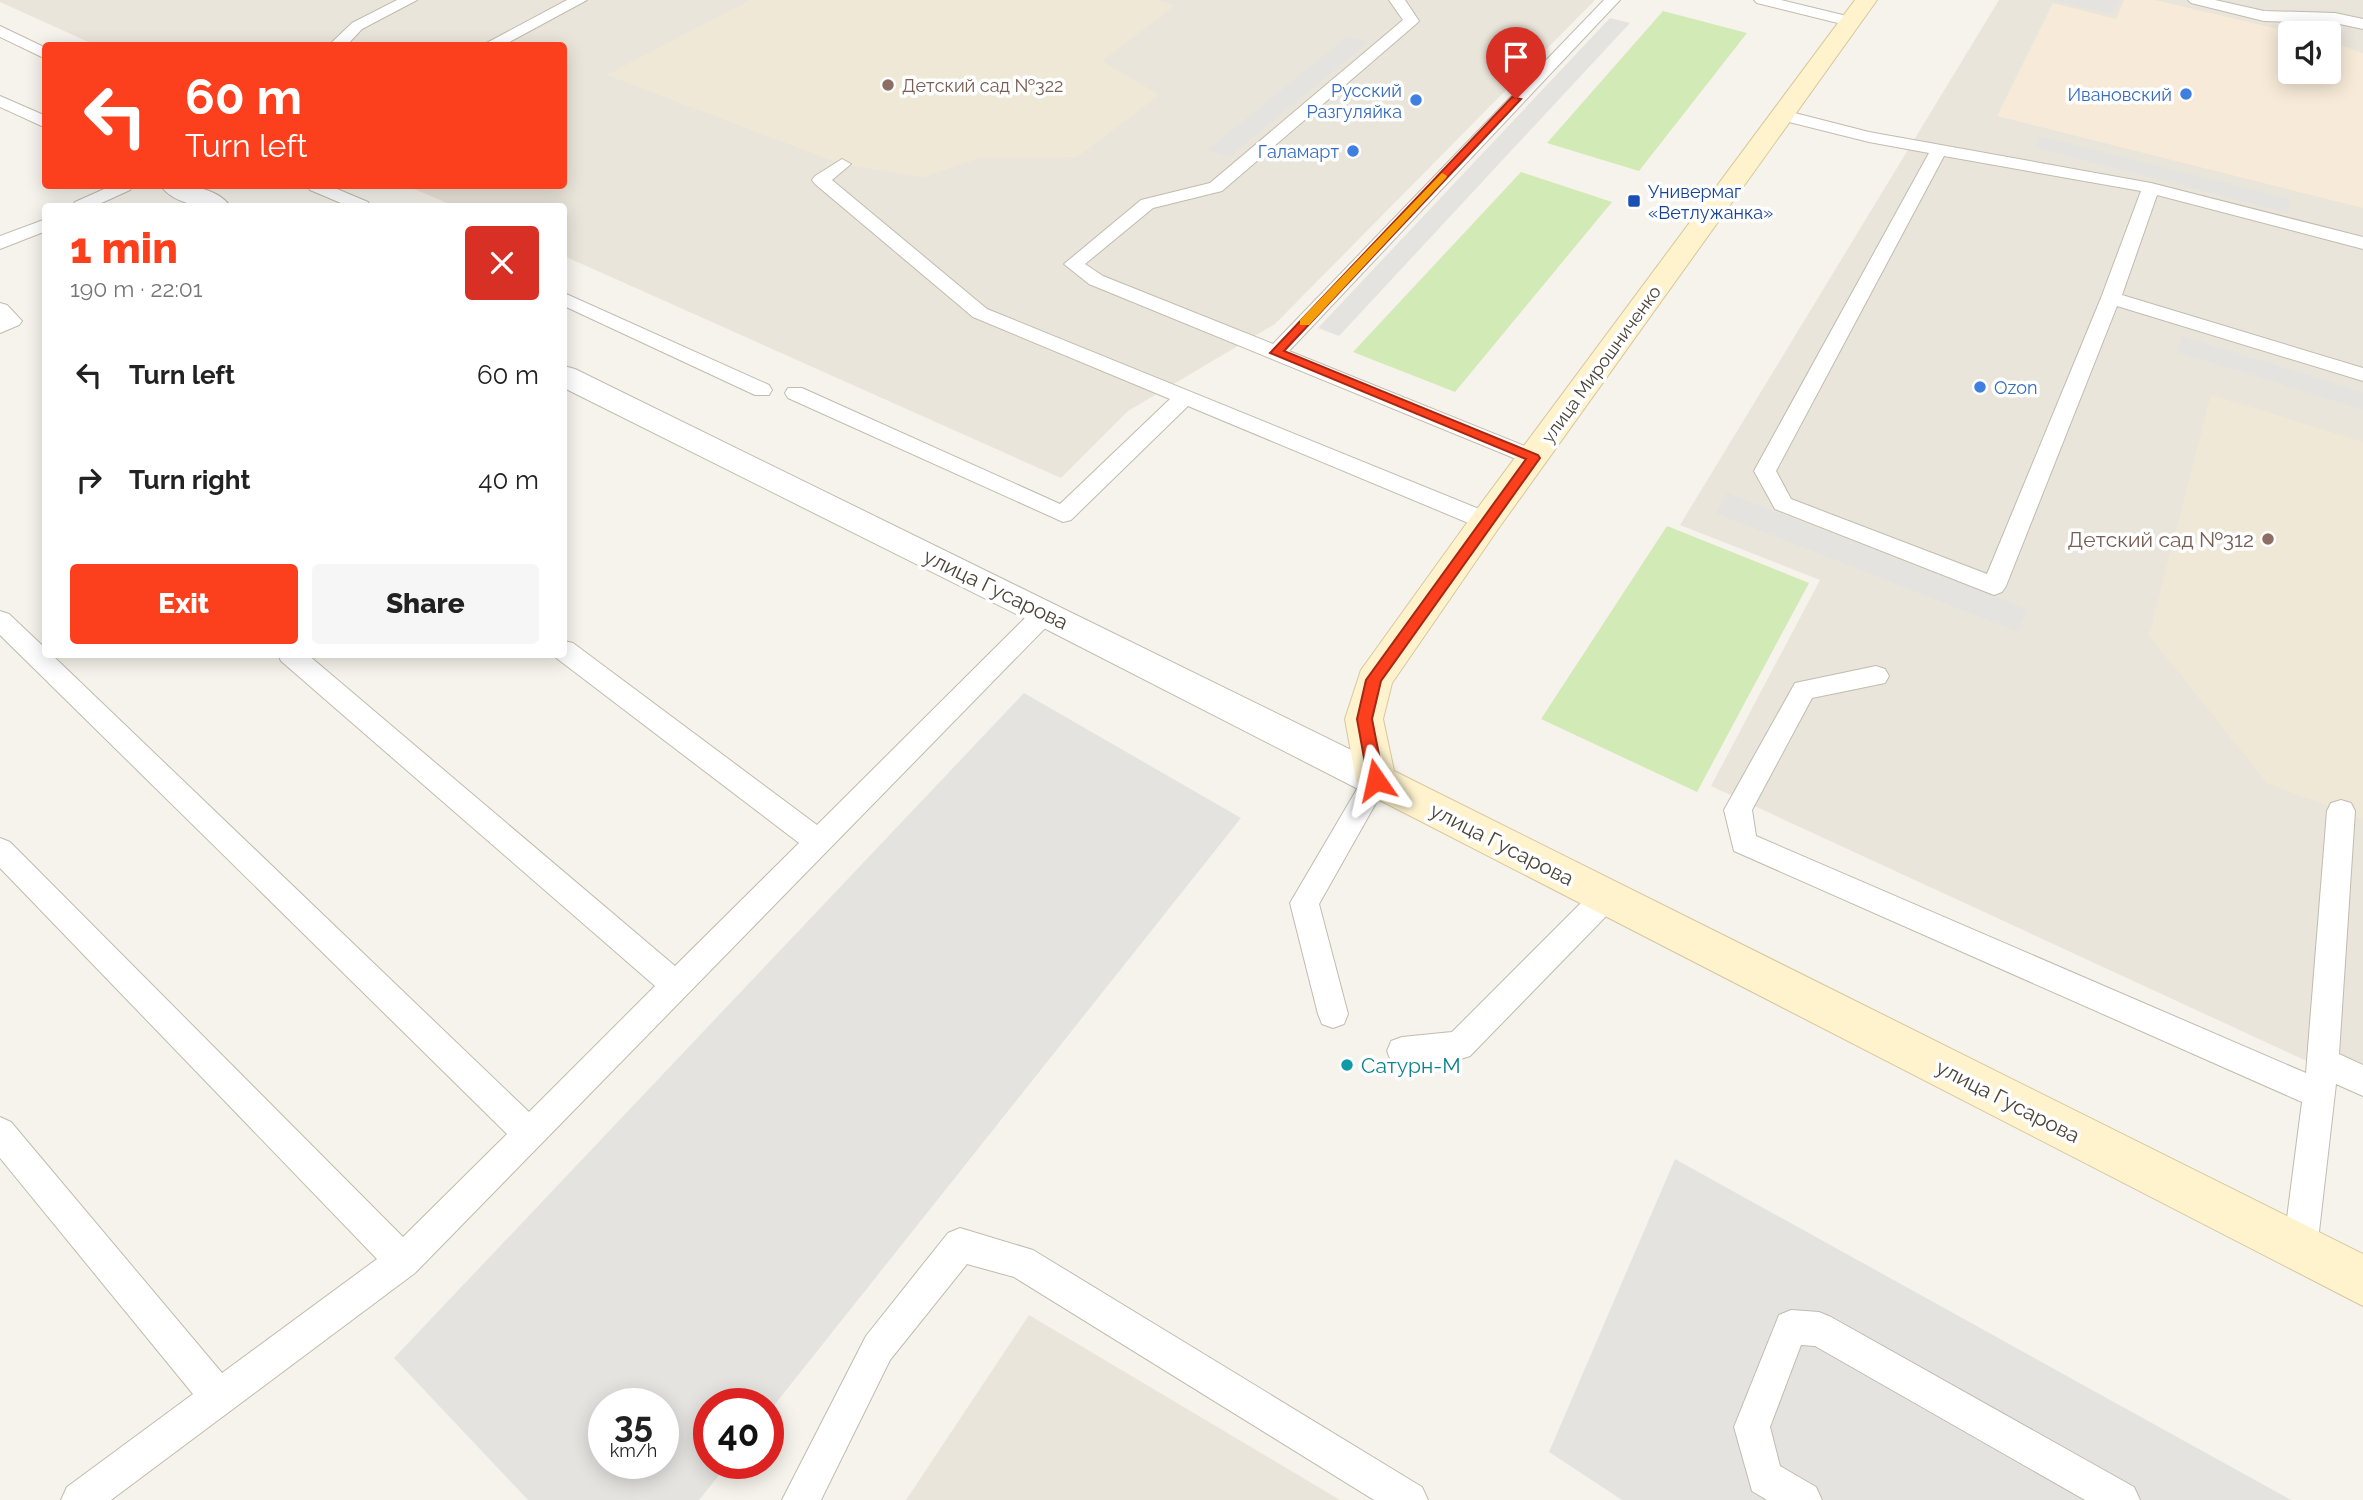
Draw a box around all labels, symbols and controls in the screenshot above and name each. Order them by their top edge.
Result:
map controls [2278,21,2341,84]
button: sound [2278,21,2341,84]
pin [1486,27,1546,99]
icon: arrive [1497,38,1535,76]
text: 60 m [185,68,302,125]
icon: left [70,70,161,161]
place label: Детский сад №322 [902,75,1063,96]
marker: Детский сад №322 [880,77,896,93]
place label: Русский Разгуляйка [1306,80,1402,122]
place label: Ивановский [2067,84,2172,105]
marker: Ивановский [2178,86,2194,102]
marker: Русский Разгуляйка [1408,92,1424,108]
text: Turn left [185,127,307,164]
place label: Галамарт [1258,141,1339,162]
marker: Галамарт [1345,143,1361,159]
place label: Универмаг «Ветлужанка» [1648,181,1773,223]
marker: Универмаг «Ветлужанка» [1626,193,1642,209]
text: 1 min [70,224,178,273]
button: close [465,226,539,300]
text: 190 m · 22:01 [70,275,203,302]
street label: улица Мирошниченко [1537,281,1665,447]
icon: left [70,356,108,394]
text: Turn left [129,360,235,390]
text: 60 m [477,360,539,390]
place label: Ozon [1994,377,2037,398]
marker: Ozon [1972,379,1988,395]
icon: right [70,461,108,499]
text: Turn right [129,465,250,495]
text: 40 m [478,465,539,495]
place label: Детский сад №312 [2068,527,2254,552]
marker: Детский сад №312 [2260,531,2276,547]
street label: улица Гусарова [920,543,1072,635]
button: Exit [70,564,298,644]
button: Share [312,564,539,644]
position arrow [1339,743,1413,817]
street label: улица Гусарова [1426,797,1578,891]
place label: Сатурн-М [1361,1053,1461,1078]
street label: улица Гусарова [1932,1054,2084,1148]
marker: Сатурн-М [1339,1057,1355,1073]
speed limit sign: 40 [693,1388,784,1479]
text: 35 [614,1404,653,1445]
text: km/h [610,1440,657,1461]

